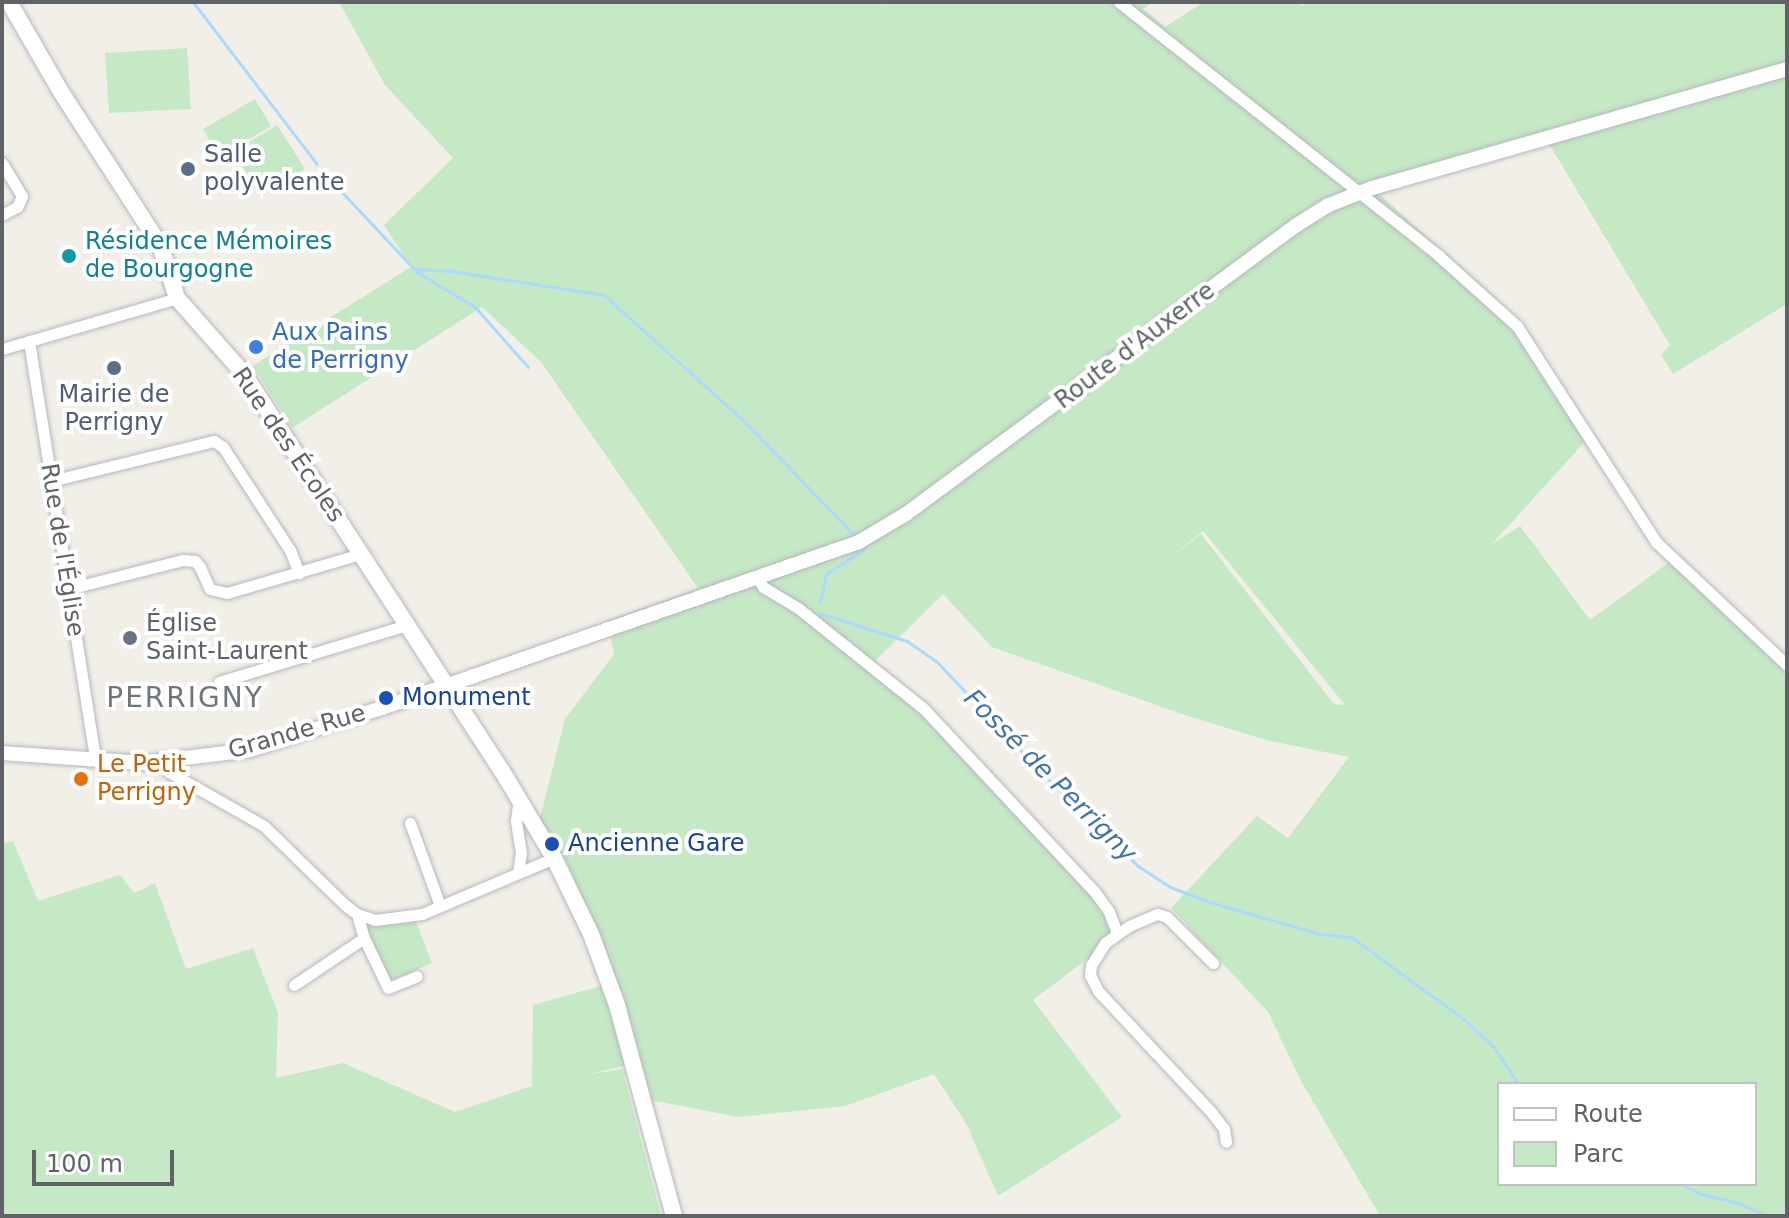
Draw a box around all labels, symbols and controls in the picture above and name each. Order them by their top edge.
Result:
place label: Salle polyvalente [204,141,345,197]
marker: Salle polyvalente [179,160,197,178]
place label: Résidence Mémoires de Bourgogne [85,228,332,284]
marker: Résidence Mémoires de Bourgogne [60,247,78,265]
street label: Route d'Auxerre [1049,277,1221,415]
place label: Aux Pains de Perrigny [272,319,409,375]
marker: Aux Pains de Perrigny [247,338,265,356]
marker: Mairie de Perrigny [105,359,123,377]
street label: Rue des Écoles [226,362,350,528]
place label: Mairie de Perrigny [58,381,170,437]
street label: Rue de l'Église [34,461,90,639]
place label: Église Saint-Laurent [146,610,308,666]
marker: Église Saint-Laurent [121,629,139,647]
district label: PERRIGNY [106,681,264,715]
water label: Fossé de Perrigny [957,683,1143,869]
place label: Monument [402,684,531,712]
marker: Monument [377,689,395,707]
street label: Grande Rue [225,699,369,765]
place label: Le Petit Perrigny [97,751,196,807]
marker: Le Petit Perrigny [72,770,90,788]
place label: Ancienne Gare [568,830,744,858]
marker: Ancienne Gare [543,835,561,853]
legend [1497,1082,1757,1186]
text: Route [1573,1100,1643,1128]
scale bar [36,1134,178,1184]
text: Parc [1573,1140,1624,1168]
text: 100 m [46,1150,123,1178]

